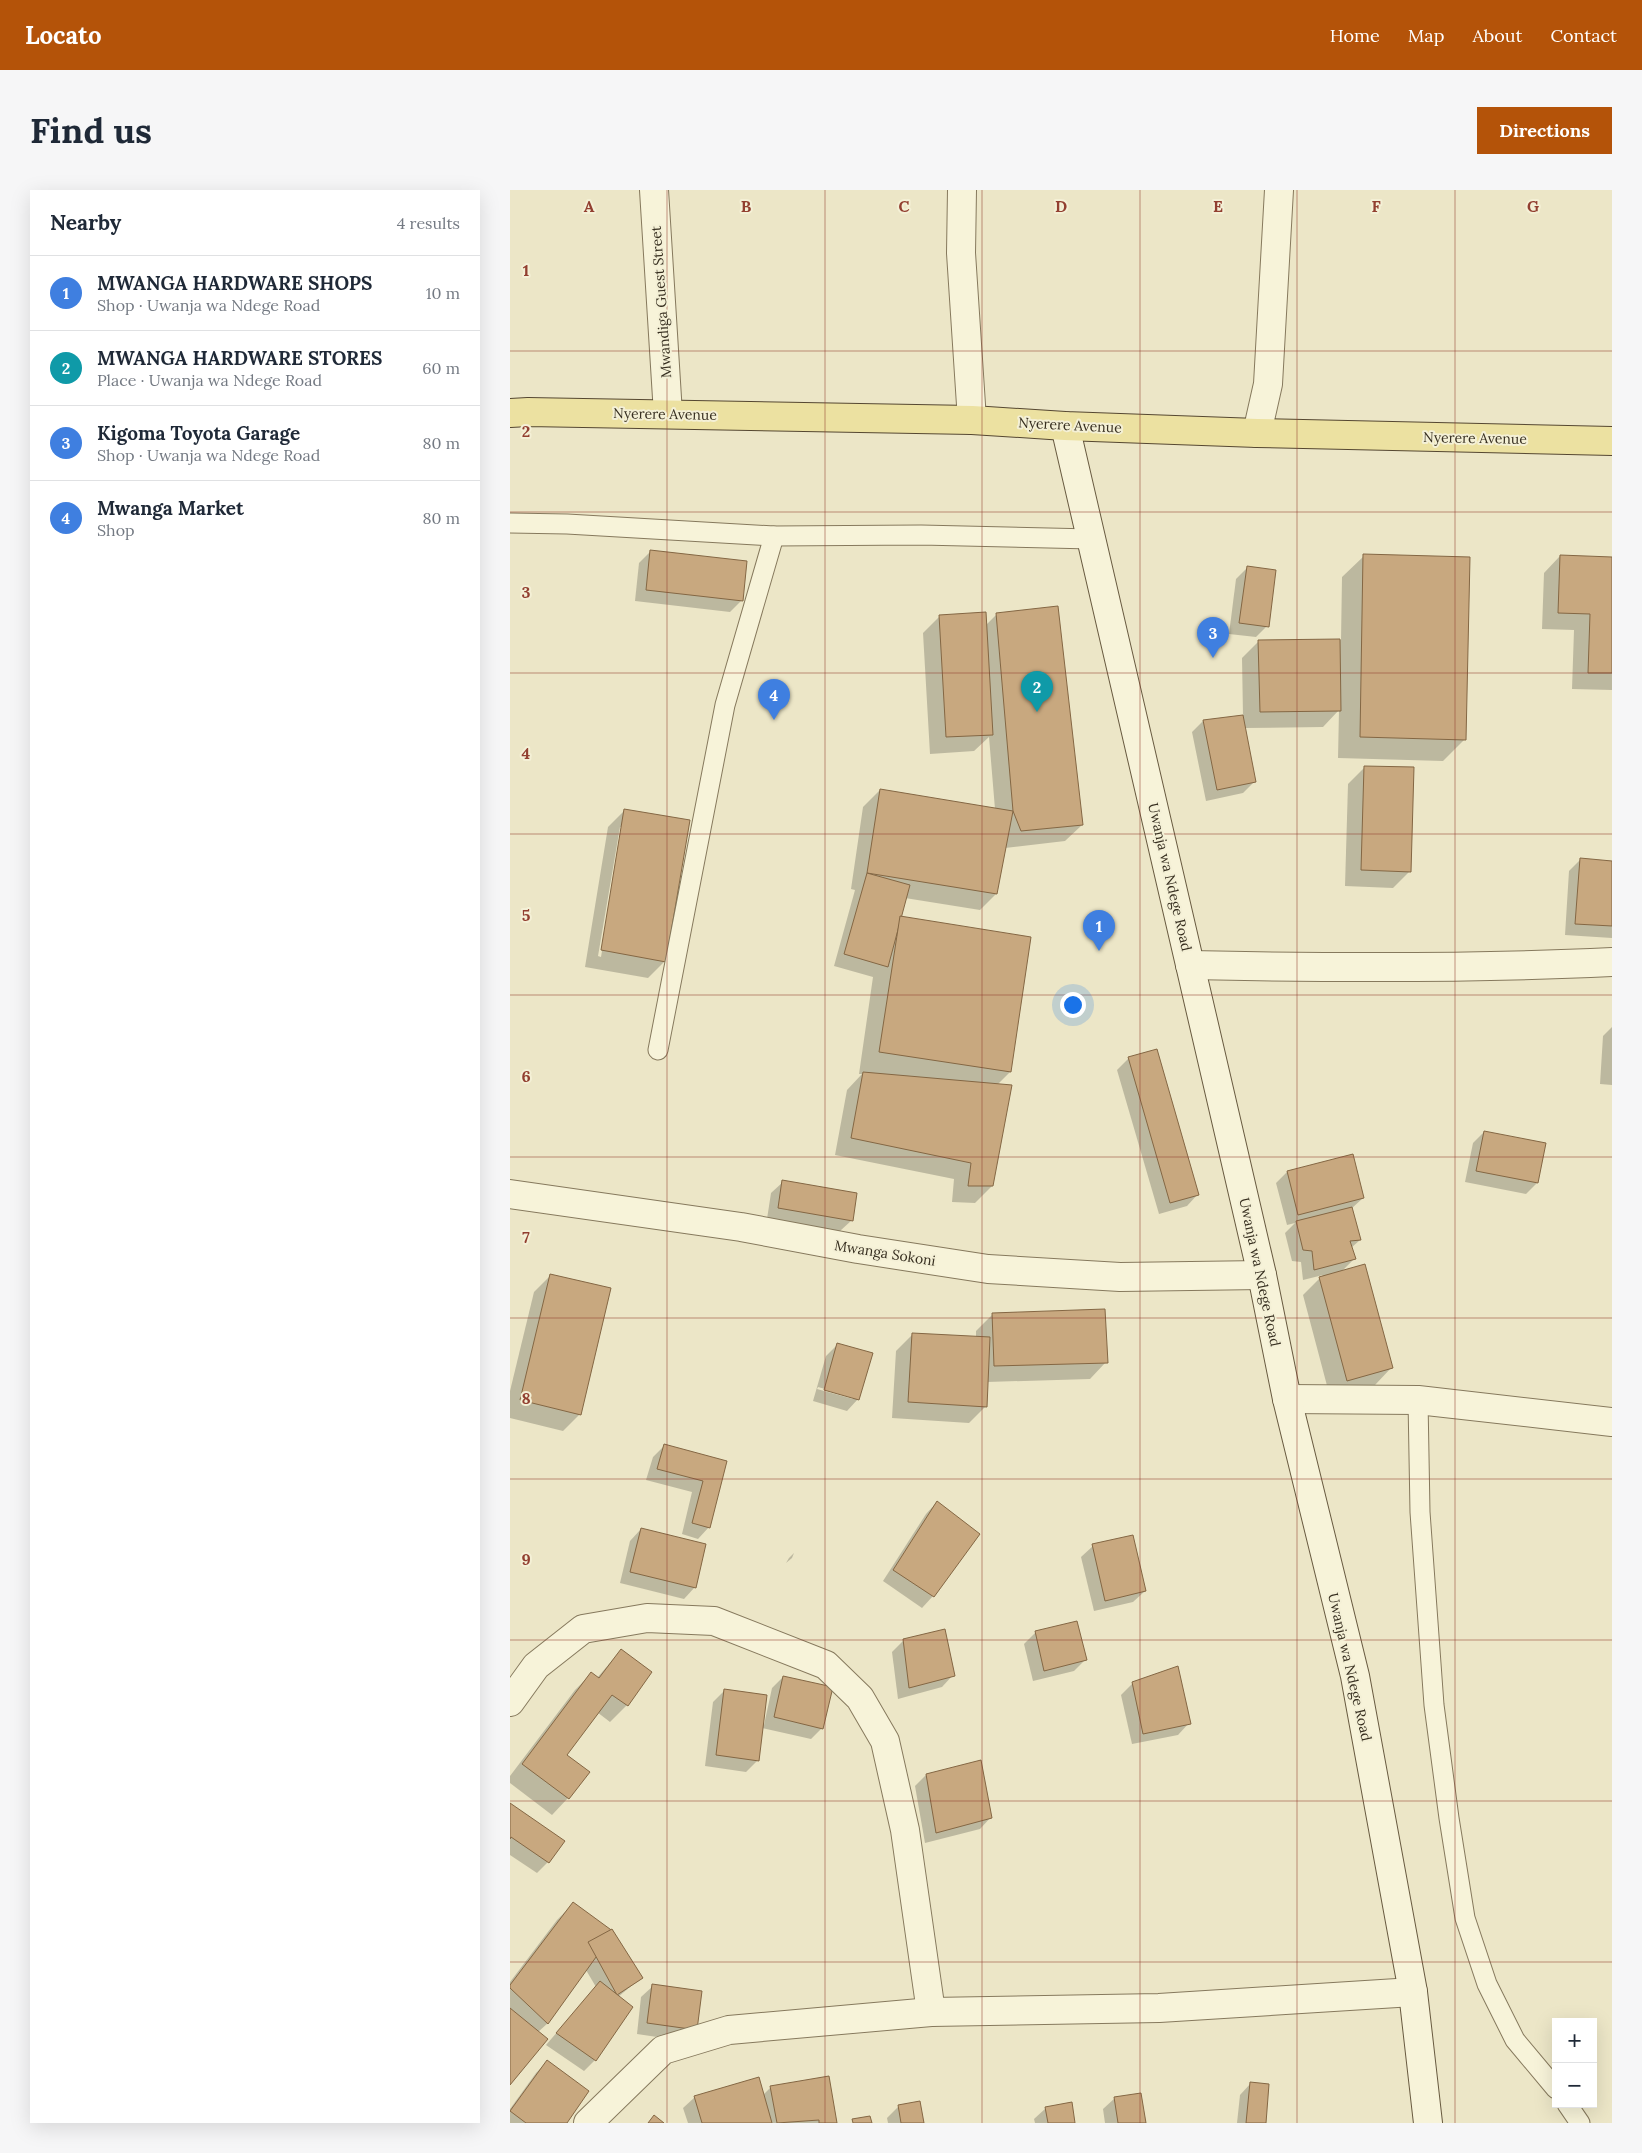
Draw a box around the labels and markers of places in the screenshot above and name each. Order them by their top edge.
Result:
pin: 3 [1197,617,1229,658]
pin: 2 [1021,671,1053,712]
pin: 4 [758,679,790,720]
pin: 1 [1083,910,1115,951]

